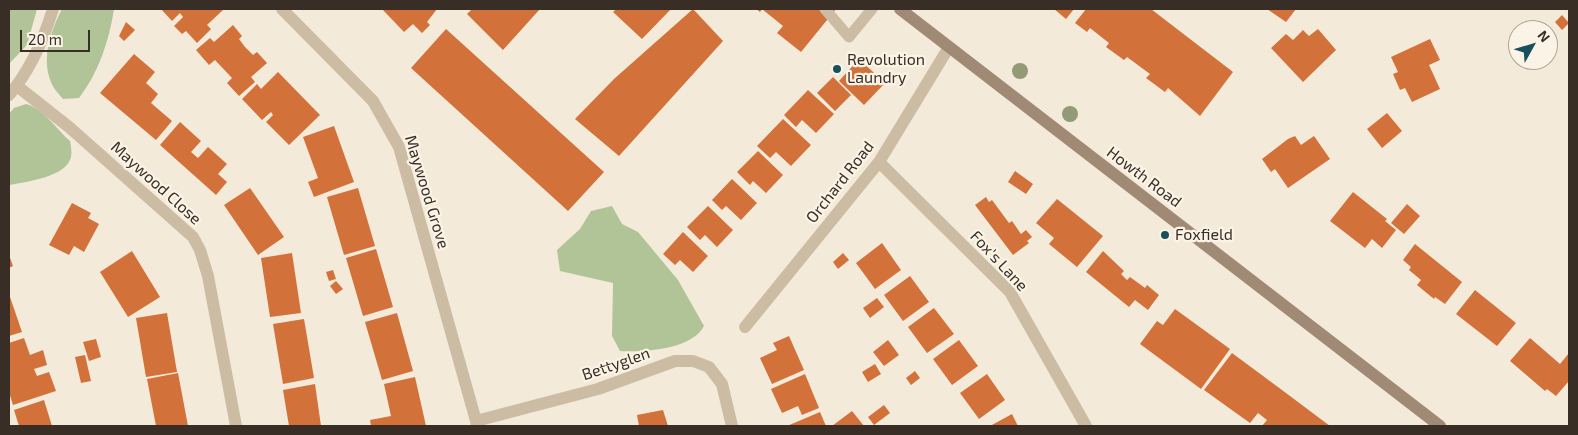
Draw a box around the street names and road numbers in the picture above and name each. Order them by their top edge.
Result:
street label: Maywood Grove [401,133,453,251]
street label: Maywood Close [107,137,205,229]
street label: Orchard Road [802,137,878,227]
street label: Howth Road [1103,143,1185,211]
street label: Fox's Lane [966,227,1032,295]
street label: Bettyglen [579,343,653,385]

